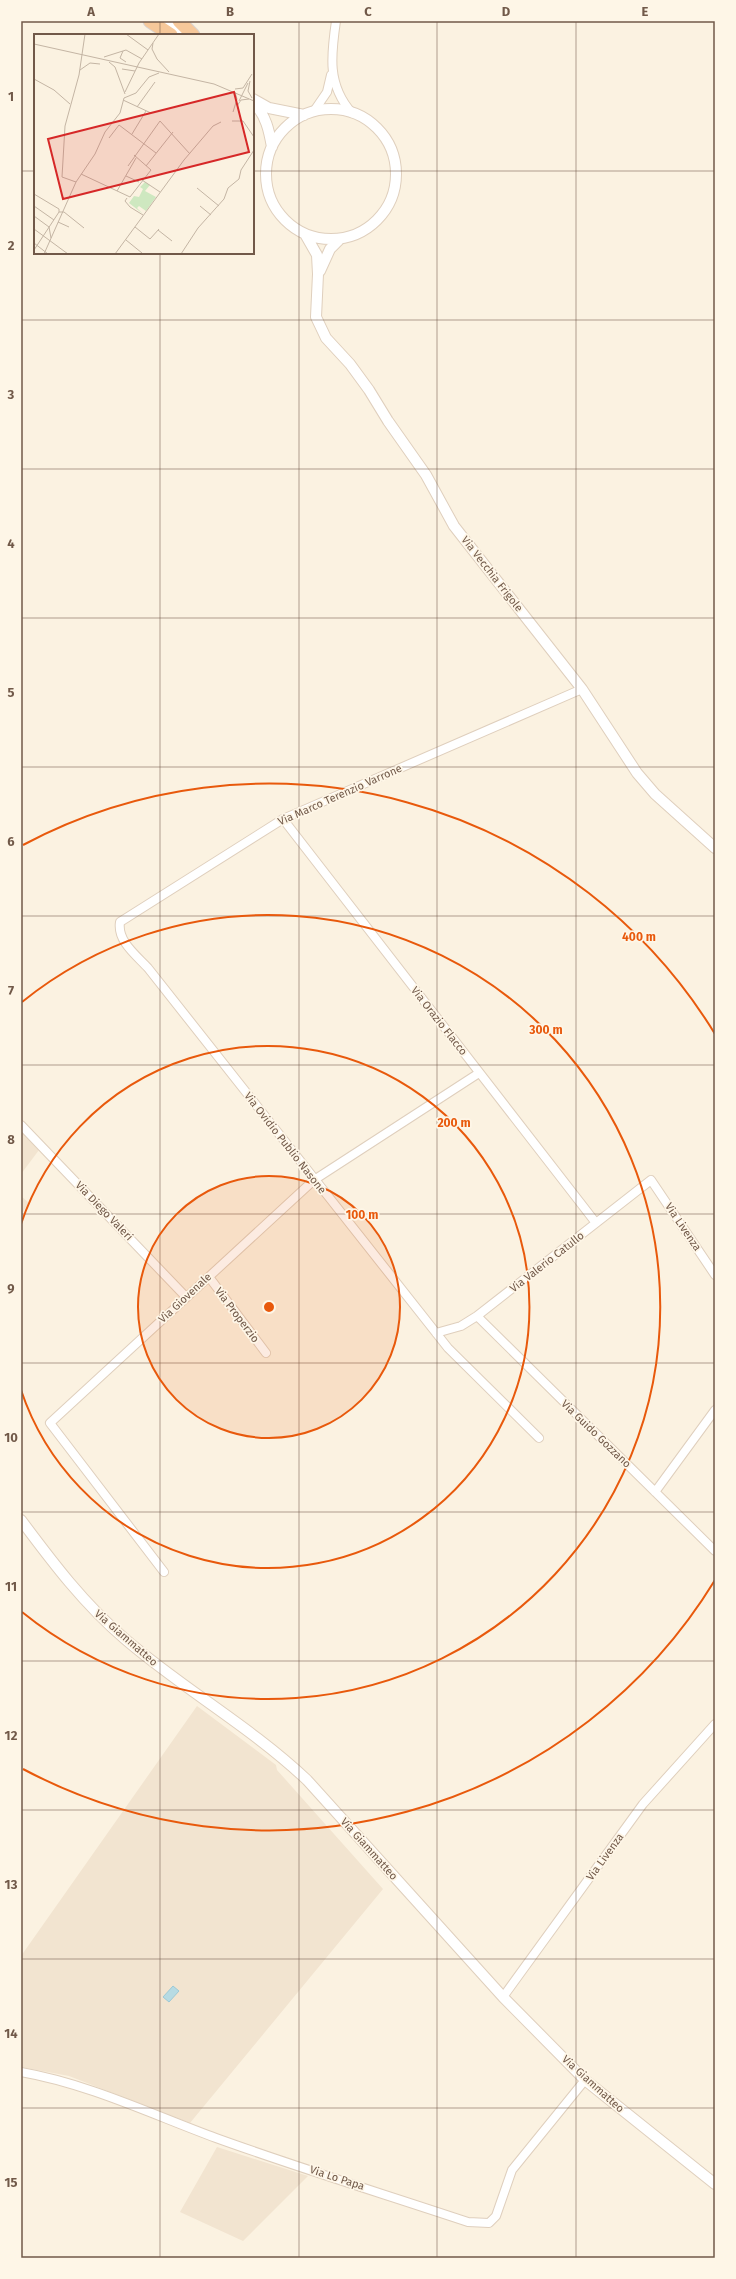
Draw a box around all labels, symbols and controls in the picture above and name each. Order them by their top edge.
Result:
text: A [86,4,95,19]
text: B [226,4,234,19]
text: C [364,4,372,19]
text: D [502,4,511,19]
text: E [642,4,649,19]
inset map [34,34,254,254]
text: 1 [8,89,14,104]
text: 2 [8,238,15,253]
text: 3 [7,387,15,402]
street label: Via Vecchia Frigole [458,534,526,614]
text: 4 [7,536,15,551]
text: 5 [8,685,15,700]
street label: Via Marco Terenzio Varrone [276,762,404,828]
text: 6 [7,834,15,849]
text: 400 m [622,930,656,944]
text: 7 [8,983,14,998]
street label: Via Orazio Flacco [408,984,470,1058]
text: 300 m [528,1023,563,1037]
street label: Via Ovidio Publio Nasone [241,1090,329,1196]
text: 200 m [437,1116,471,1130]
text: 8 [7,1132,15,1147]
street label: Via Diego Valeri [72,1179,136,1243]
street label: Via Livenza [662,1201,704,1253]
text: 100 m [346,1208,378,1222]
street label: Via Valerio Catullo [507,1229,587,1295]
street label: Via Giovenale [156,1270,214,1326]
text: 9 [7,1281,15,1296]
street label: Via Properzio [212,1285,262,1345]
centre of rings [262,1300,276,1314]
street label: Via Guido Gozzano [558,1397,634,1471]
text: 10 [4,1430,18,1445]
text: 11 [5,1579,17,1594]
street label: Via Giammatteo [92,1607,160,1669]
text: 12 [5,1728,18,1743]
street label: Via Giammatteo [338,1815,400,1883]
street label: Via Livenza [584,1831,626,1883]
text: 13 [5,1877,18,1892]
text: 14 [4,2026,18,2041]
street label: Via Giammatteo [559,2053,627,2115]
street label: Via Lo Papa [308,2163,366,2193]
text: 15 [4,2175,18,2190]

